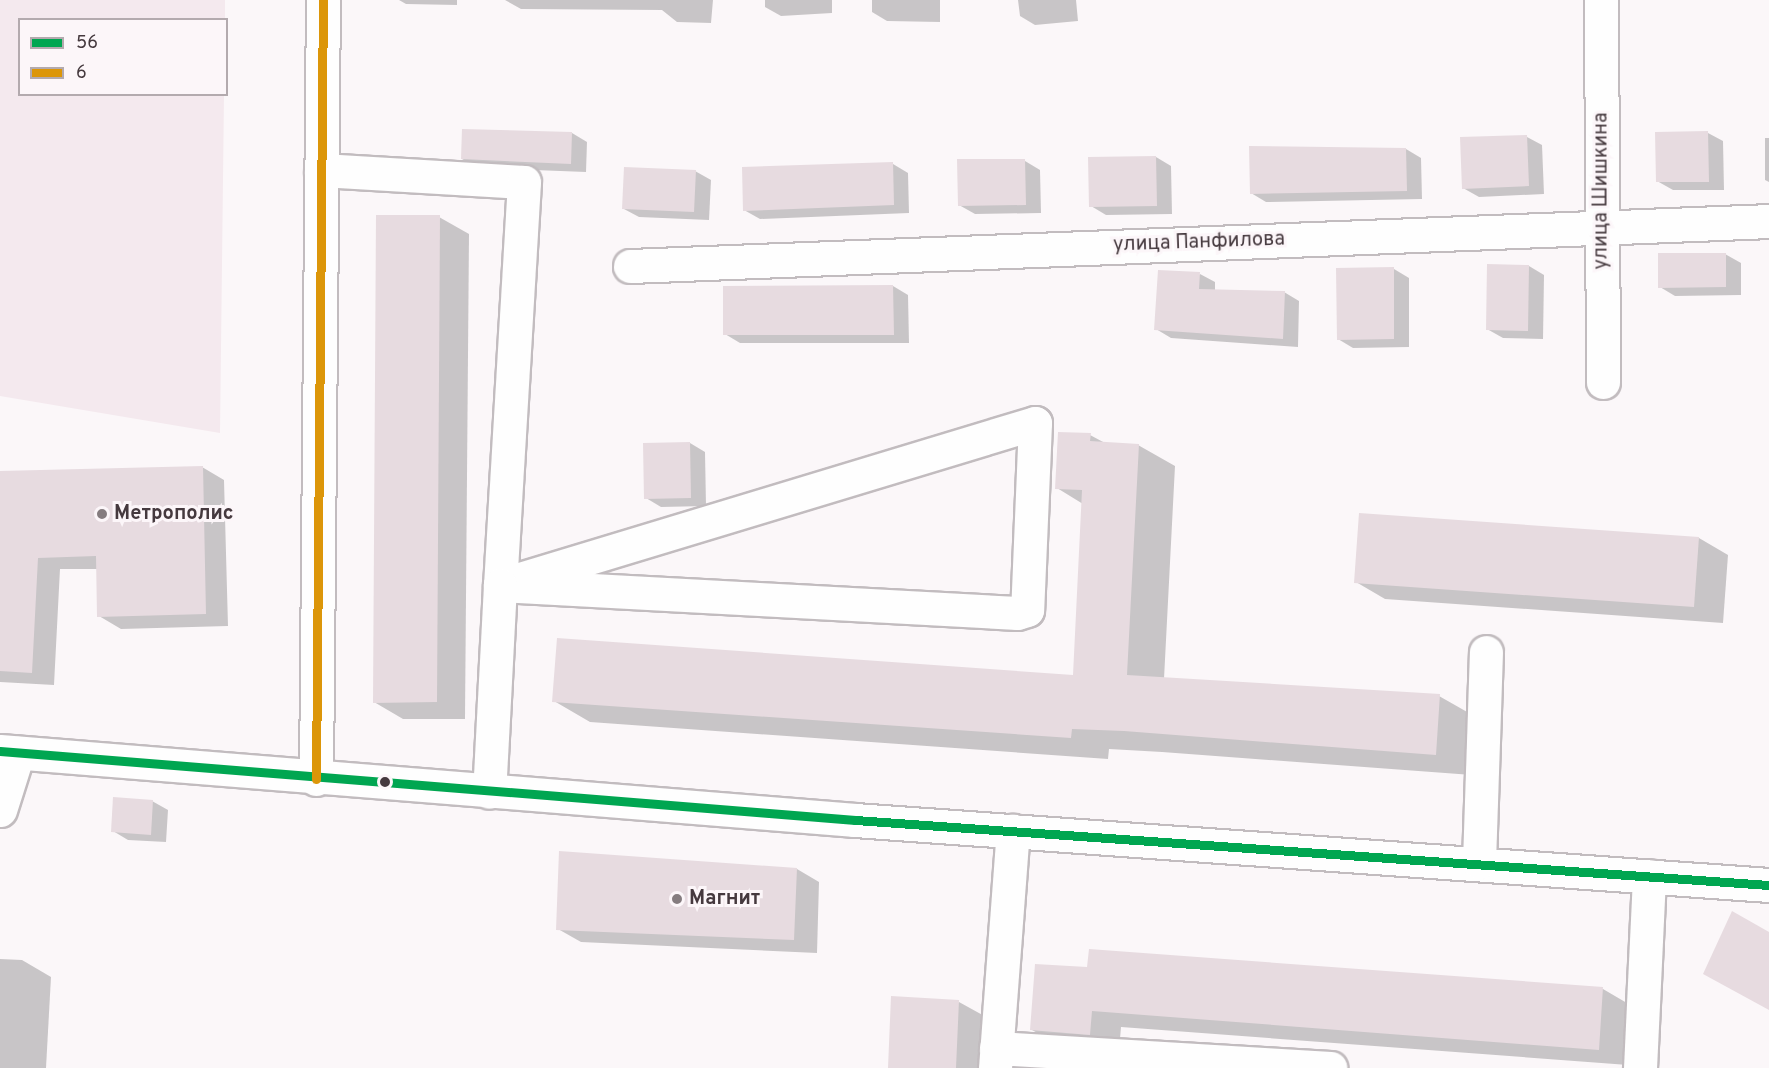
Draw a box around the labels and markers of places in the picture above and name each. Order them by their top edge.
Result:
place label: Метрополис [114,502,234,526]
marker: Метрополис [95,507,109,521]
unlabelled marker [379,776,391,788]
place label: Магнит [689,887,760,911]
marker: Магнит [670,892,684,906]

